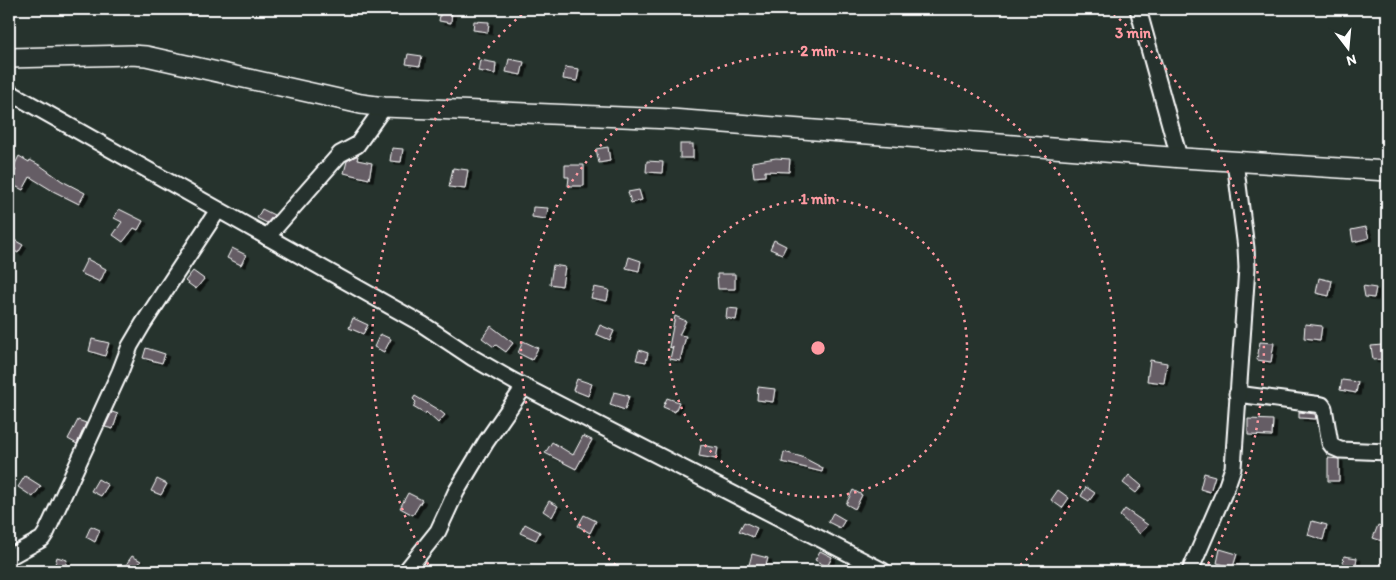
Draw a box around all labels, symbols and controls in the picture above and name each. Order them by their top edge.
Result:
north arrow [1324,22,1374,72]
text: 3 min [1115,24,1152,42]
text: 2 min [800,42,837,60]
text: N [1345,51,1358,69]
text: 1 min [801,190,836,208]
centre of rings [809,339,827,357]

